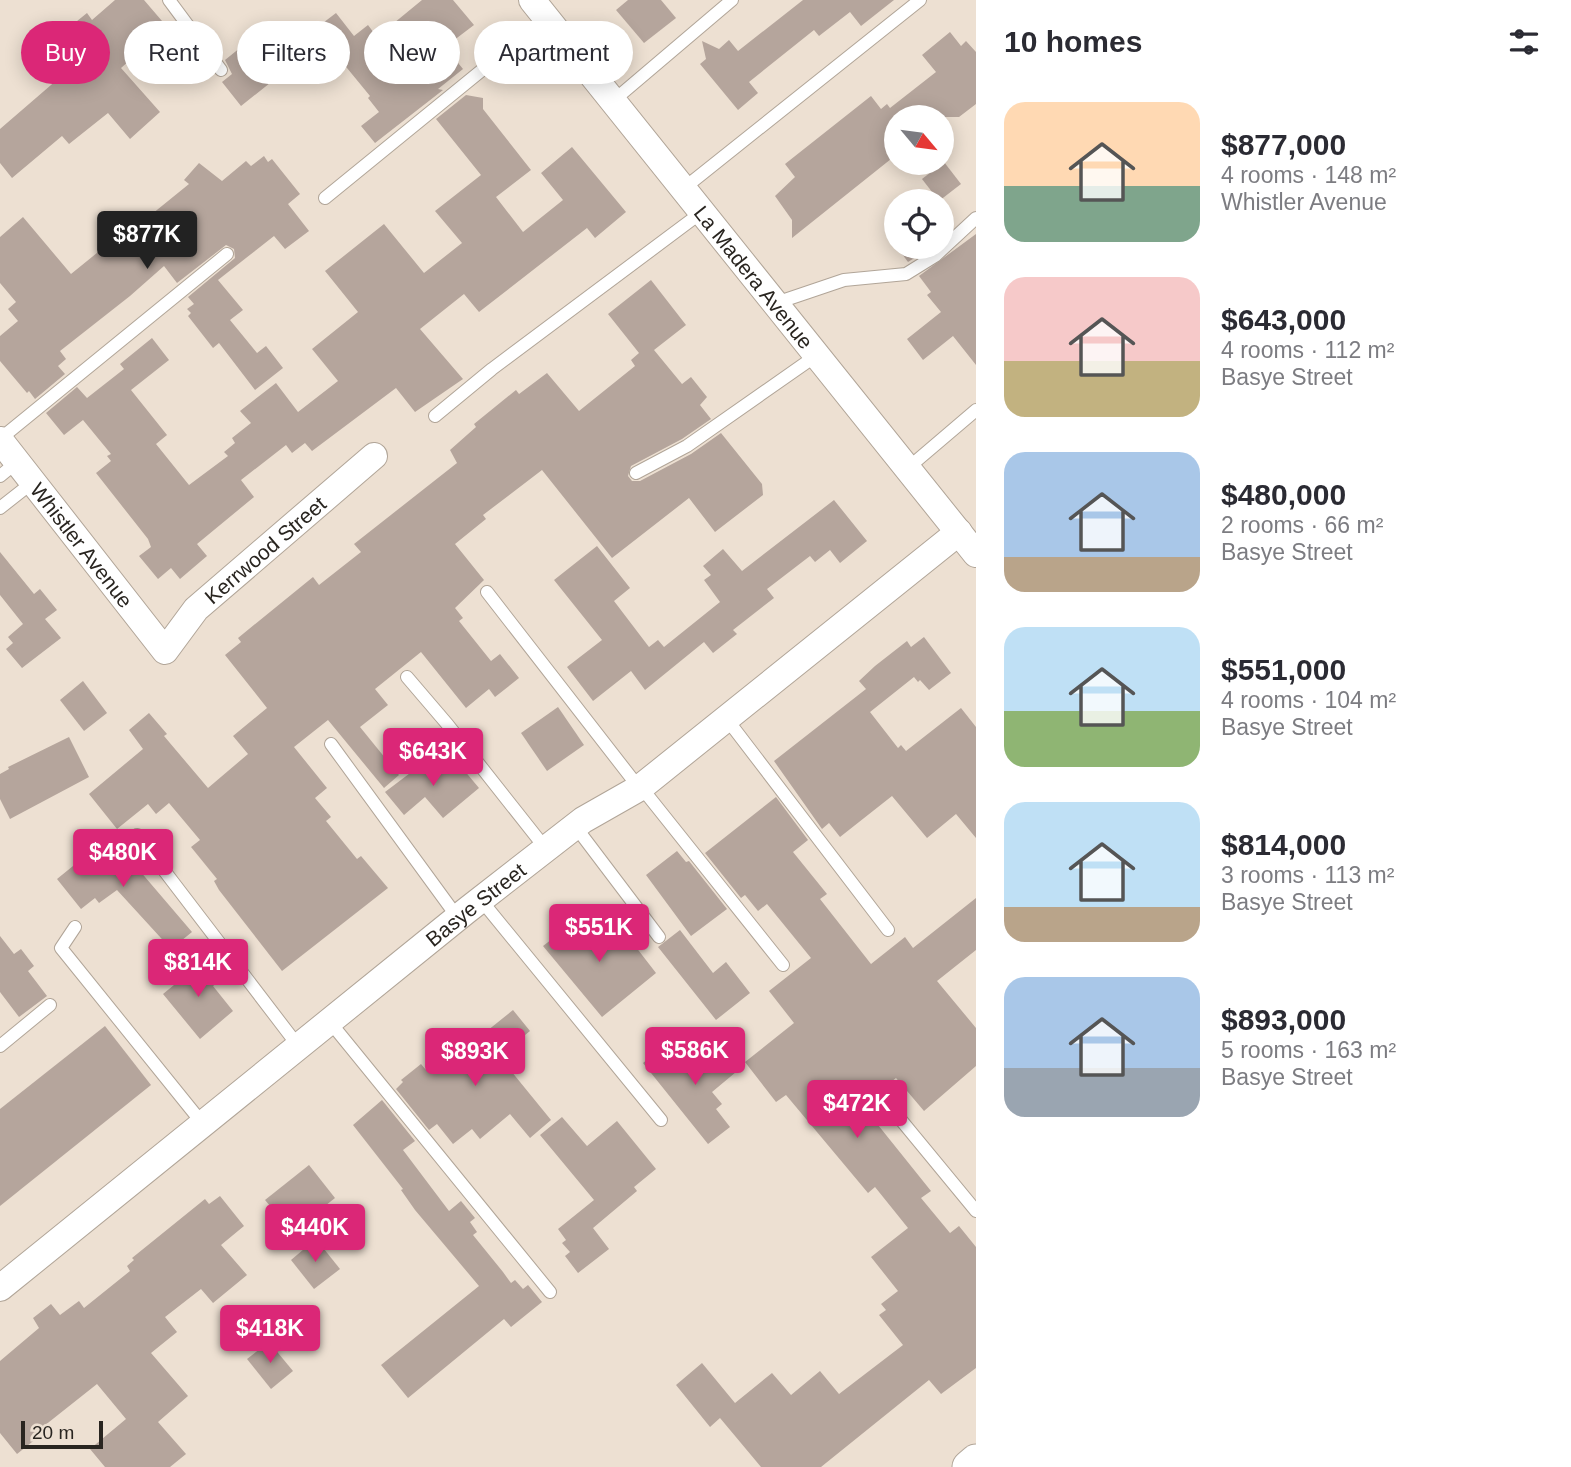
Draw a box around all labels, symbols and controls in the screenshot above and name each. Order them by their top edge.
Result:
chip: Buy [21,21,110,84]
chip: Rent [124,21,223,84]
chip: Filters [237,21,350,84]
chip: New [364,21,460,84]
chip: Apartment [474,21,633,84]
icon: filters [1505,23,1543,61]
text: 10 homes [1004,25,1142,58]
north arrow [884,105,954,175]
map controls [884,105,954,259]
text: $877,000 [1221,128,1346,161]
icon: home [1060,130,1144,214]
text: 4 rooms · 148 m² [1221,162,1396,188]
button: locate [884,189,954,259]
text: Whistler Avenue [1221,189,1387,215]
street label: La Madera Avenue [690,201,818,353]
pin: $877K [98,212,196,271]
text: $877K [113,221,181,247]
text: $643,000 [1221,303,1346,336]
icon: home [1060,305,1144,389]
text: 4 rooms · 112 m² [1221,337,1394,363]
text: Basye Street [1221,364,1353,390]
street label: Whistler Avenue [26,478,138,612]
text: $480,000 [1221,478,1346,511]
icon: home [1060,480,1144,564]
street label: Kerrwood Street [200,491,330,608]
text: 2 rooms · 66 m² [1221,512,1383,538]
text: Basye Street [1221,539,1353,565]
text: $551,000 [1221,653,1346,686]
icon: home [1060,655,1144,739]
text: 4 rooms · 104 m² [1221,687,1396,713]
text: Basye Street [1221,714,1353,740]
pin: $643K [384,728,482,788]
text: $643K [399,738,467,764]
text: $814,000 [1221,828,1346,861]
pin: $480K [74,830,172,889]
icon: home [1060,830,1144,914]
text: $480K [89,839,157,865]
street label: Basye Street [421,858,530,950]
text: 3 rooms · 113 m² [1221,862,1394,888]
text: Basye Street [1221,889,1353,915]
pin: $551K [550,904,648,964]
text: $551K [565,914,633,940]
pin: $814K [149,940,247,999]
text: $814K [164,949,232,975]
text: $893,000 [1221,1003,1346,1036]
icon: home [1060,1005,1144,1089]
pin: $893K [426,1028,524,1088]
pin: $586K [646,1028,744,1087]
text: $586K [661,1037,729,1063]
text: 5 rooms · 163 m² [1221,1037,1396,1063]
text: $893K [441,1038,509,1064]
text: Basye Street [1221,1064,1353,1090]
pin: $472K [808,1080,906,1140]
text: $472K [823,1090,891,1116]
pin: $440K [266,1204,364,1264]
text: $440K [281,1214,349,1240]
pin: $418K [221,1306,319,1365]
text: $418K [236,1315,304,1341]
scale bar [21,1418,103,1450]
text: 20 m [32,1422,74,1443]

